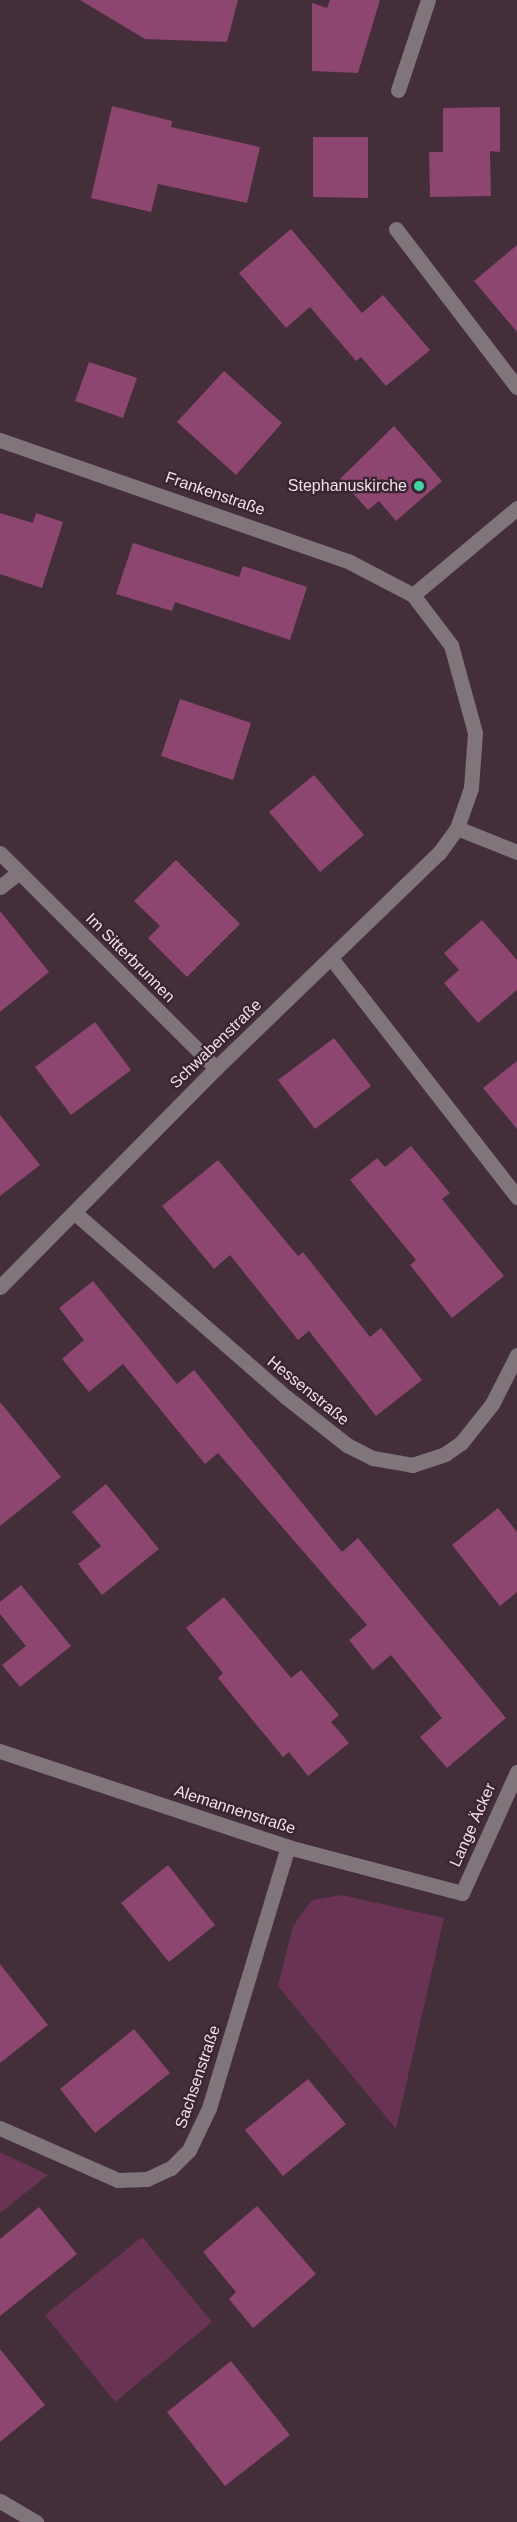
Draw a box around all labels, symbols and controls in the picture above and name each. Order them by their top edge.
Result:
street label: Frankenstraße [163,468,267,520]
place label: Stephanuskirche [288,476,407,496]
marker: Stephanuskirche [412,479,426,493]
street label: Im Sitterbrunnen [81,909,179,1007]
street label: Schwabenstraße [166,995,266,1093]
street label: Hessenstraße [263,1352,353,1430]
street label: Lange Äcker [446,1780,500,1870]
street label: Alemannenstraße [172,1781,298,1839]
street label: Sachsenstraße [171,2023,225,2131]

